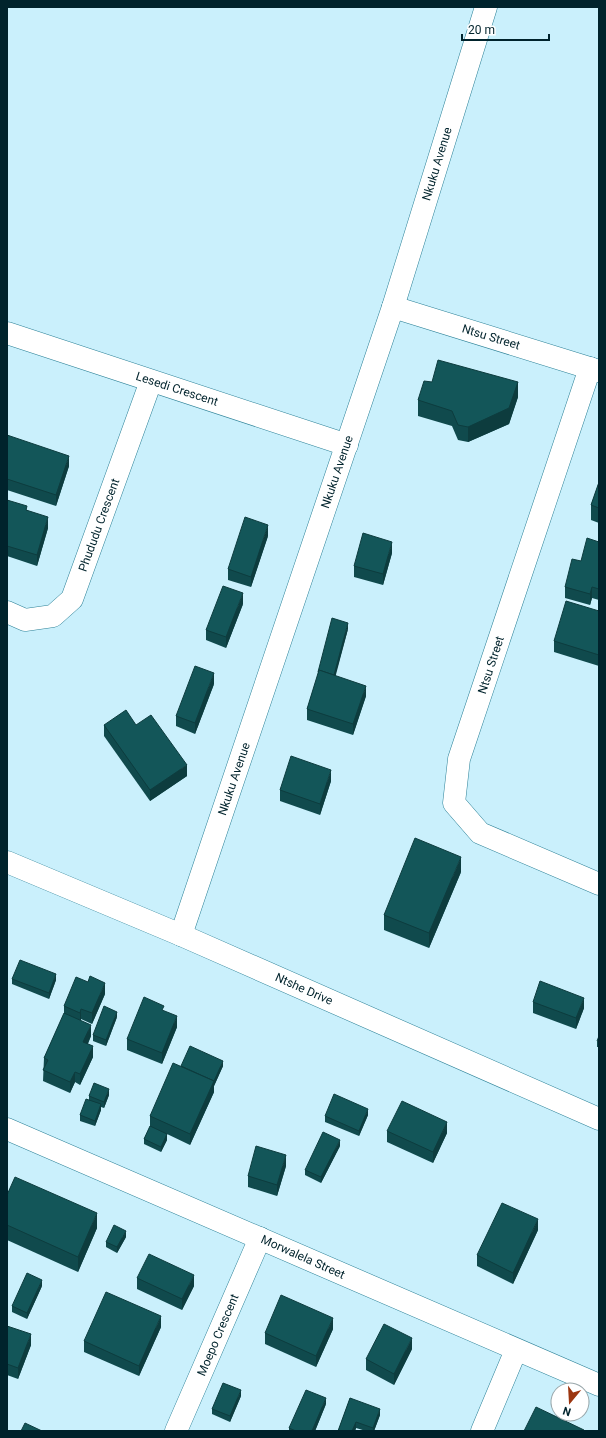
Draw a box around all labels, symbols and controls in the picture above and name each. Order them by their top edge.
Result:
scale bar [462,16,549,42]
text: 20 m [468,23,495,37]
street label: Nkuku Avenue [419,126,455,202]
street label: Ntsu Street [460,322,522,352]
street label: Lesedi Crescent [134,369,220,409]
street label: Nkuku Avenue [318,434,356,510]
street label: Phududu Crescent [76,476,122,573]
street label: Ntsu Street [475,634,507,696]
street label: Nkuku Avenue [215,741,253,817]
street label: Ntshe Drive [273,970,335,1008]
street label: Morwalela Street [259,1232,347,1282]
street label: Moepo Crescent [194,1292,242,1378]
north arrow [550,1382,590,1422]
text: N [561,1404,573,1418]

